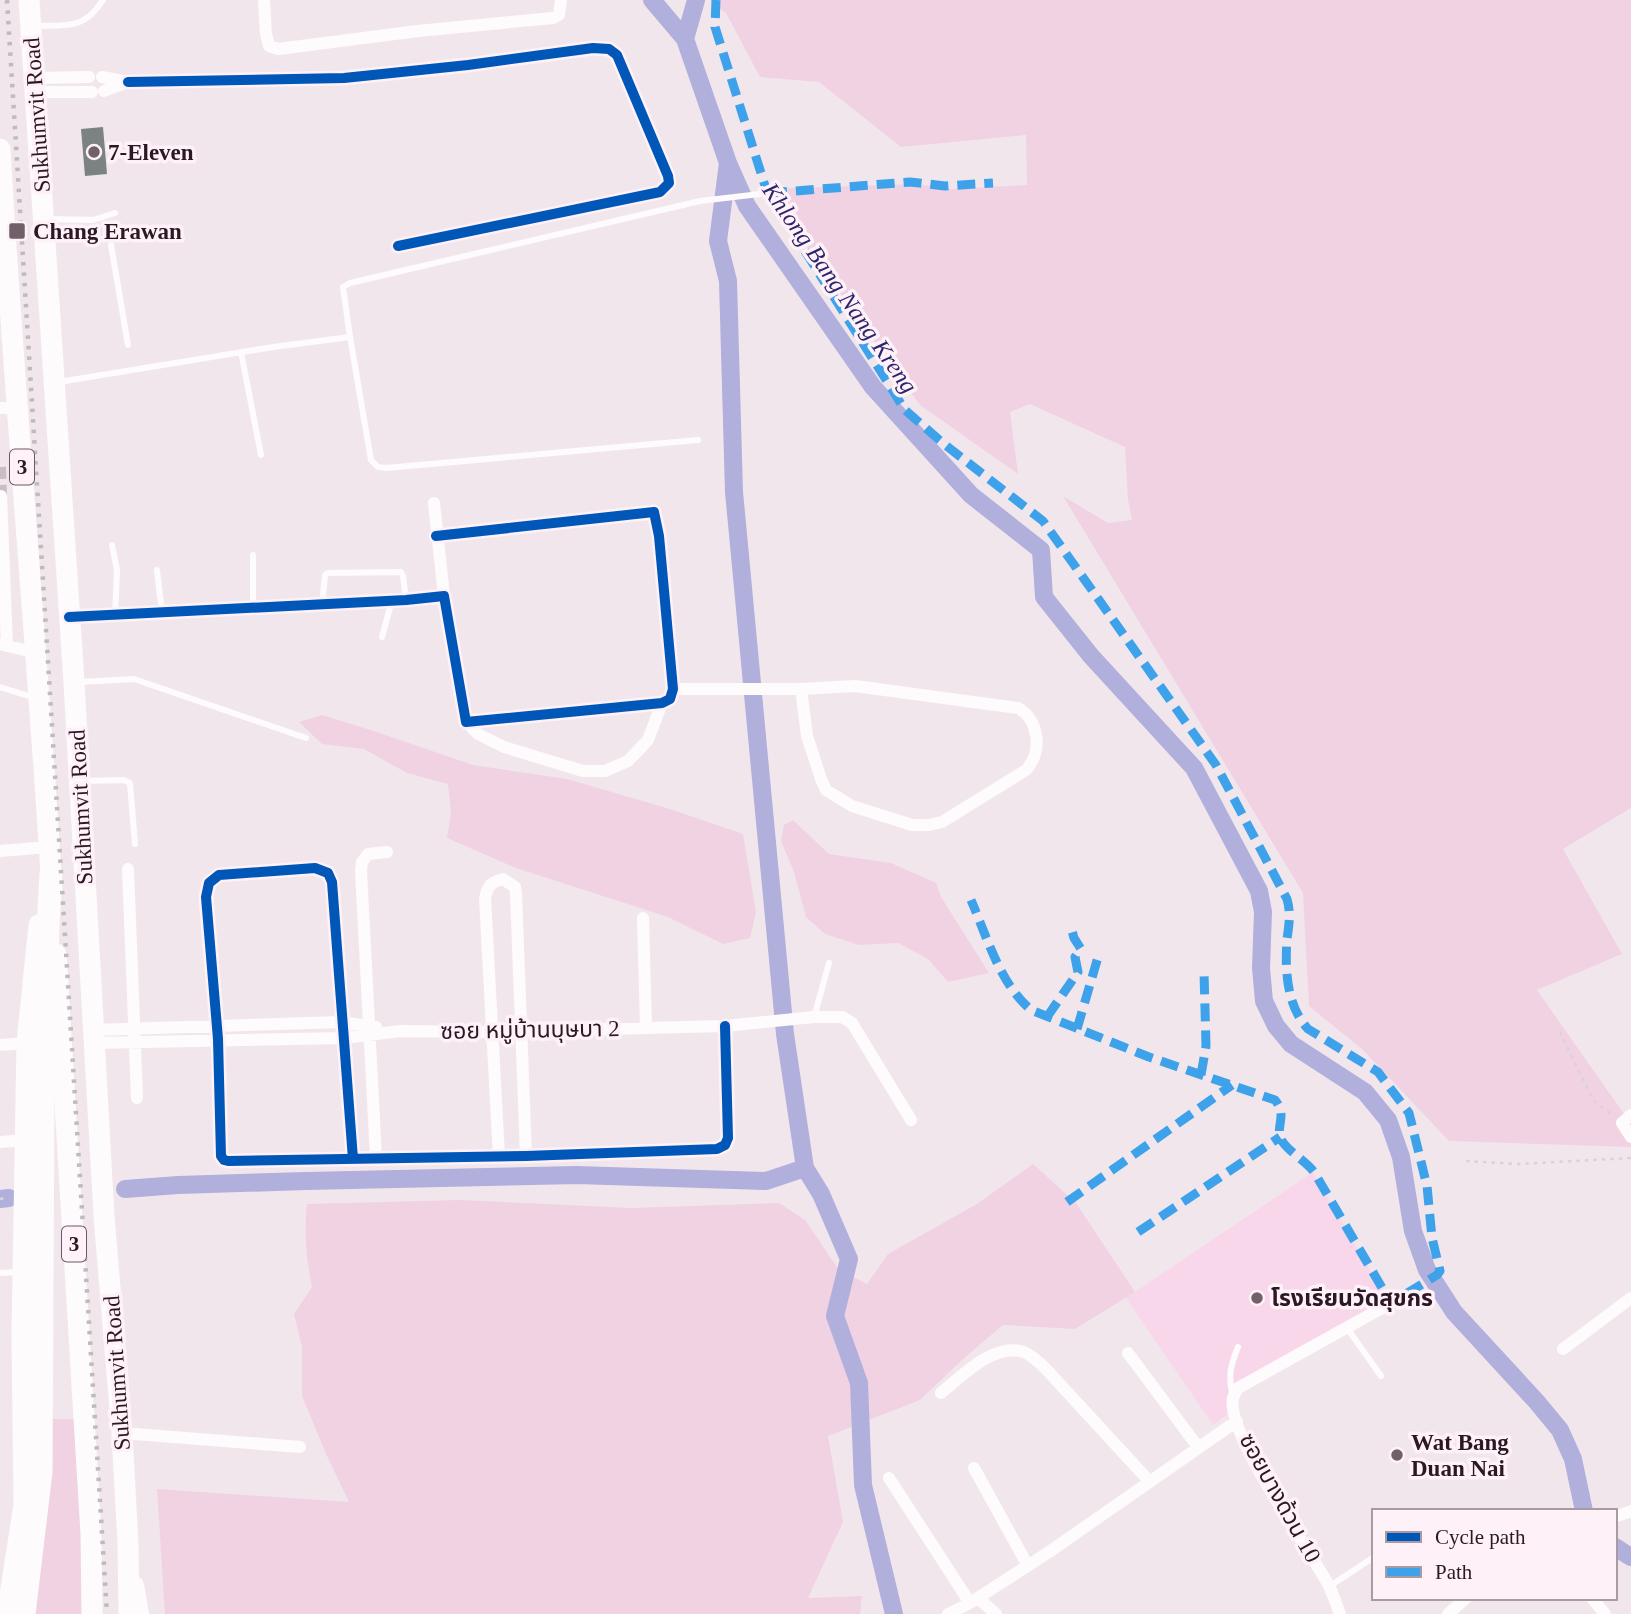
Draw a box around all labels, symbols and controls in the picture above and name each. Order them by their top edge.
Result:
street label: Sukhumvit Road [19,36,55,193]
place label: 7-Eleven [108,140,194,165]
marker: 7-Eleven [86,144,102,160]
water label: Khlong Bang Nang Kreng [757,177,922,398]
place label: Chang Erawan [33,219,182,244]
marker: Chang Erawan [7,221,27,241]
road number: 3 [10,449,34,484]
street label: Sukhumvit Road [64,728,98,885]
street label: ซอย หมู่บ้านบุษบา 2 [440,1016,620,1046]
road number: 3 [62,1226,86,1262]
place label: โรงเรียนวัดสุขกร [1271,1286,1433,1312]
marker: โรงเรียนวัดสุขกร [1249,1290,1265,1306]
street label: Sukhumvit Road [99,1294,135,1451]
street label: ซอยบางด้วน 10 [1234,1429,1326,1567]
place label: Wat Bang Duan Nai [1411,1430,1509,1481]
marker: Wat Bang Duan Nai [1389,1447,1405,1463]
legend [1372,1509,1617,1600]
text: Cycle path [1435,1525,1526,1549]
text: Path [1435,1560,1473,1584]

